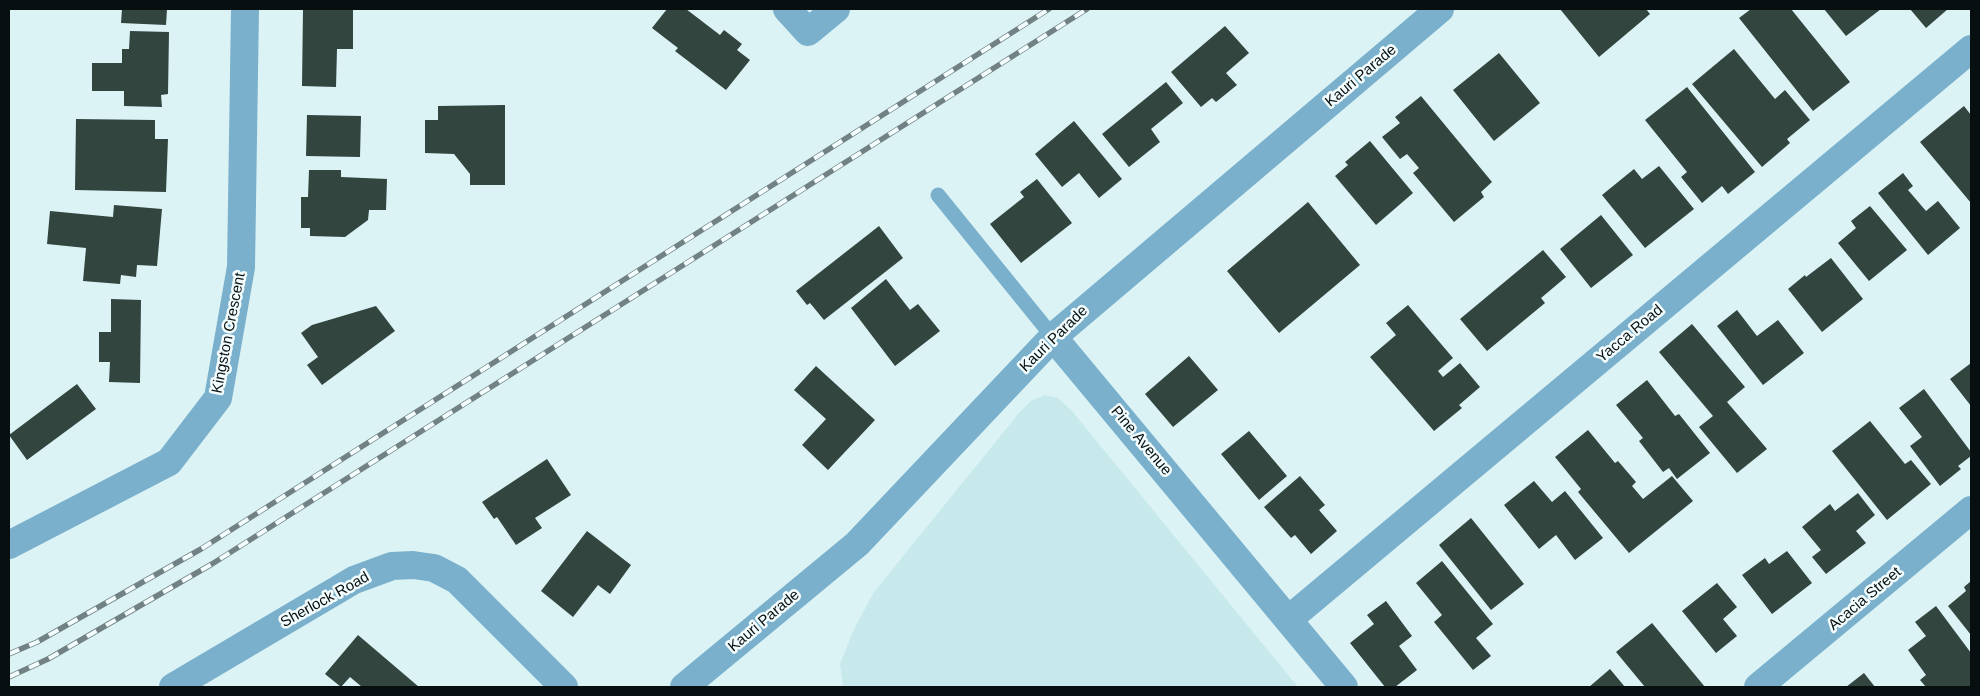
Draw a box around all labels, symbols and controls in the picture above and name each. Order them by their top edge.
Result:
street label: Kauri Parade [1322,41,1400,111]
street label: Kingston Crescent [208,271,250,395]
street label: Yacca Road [1593,301,1667,367]
street label: Kauri Parade [1016,302,1092,376]
street label: Pine Avenue [1107,403,1175,479]
street label: Acacia Street [1825,563,1905,635]
street label: Sherlock Road [278,568,372,632]
street label: Kauri Parade [725,586,803,656]

